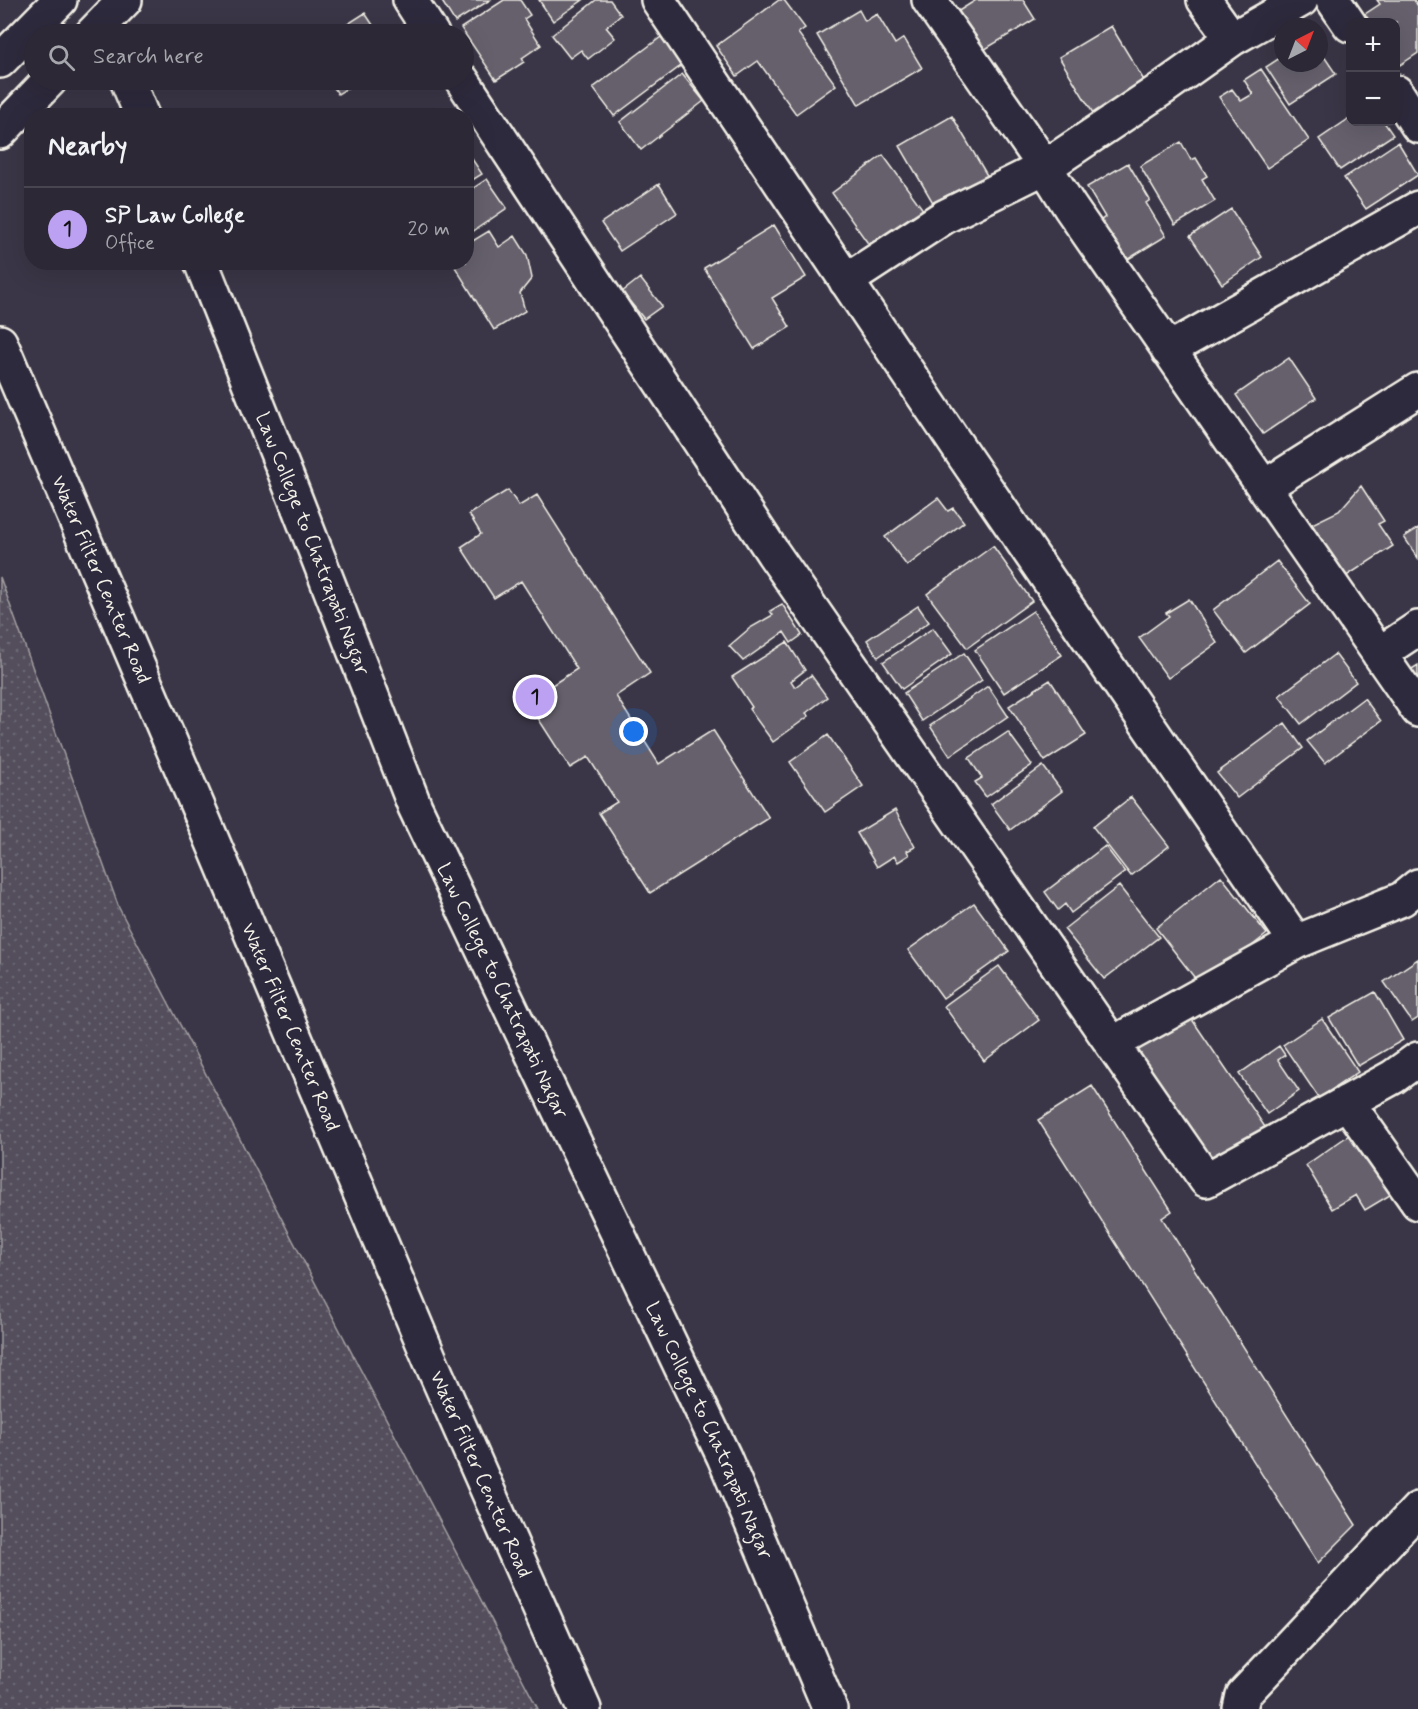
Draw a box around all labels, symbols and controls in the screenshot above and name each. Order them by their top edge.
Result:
north arrow [1274,18,1328,72]
map controls [1346,18,1400,126]
button: + [1346,18,1400,72]
search box [24,24,474,90]
icon: search [45,41,78,74]
text: Search here [93,43,204,71]
button: − [1346,72,1400,126]
text: Nearby [48,130,127,164]
text: SP Law College [105,202,245,230]
text: 1 [63,216,72,243]
text: 20 m [407,216,450,243]
text: Office [105,230,155,257]
street label: Law College to Chatrapati Nagar [249,408,376,680]
street label: Water Filter Center Road [45,471,157,688]
pin: 1 [516,674,554,720]
your location [619,717,648,746]
street label: Law College to Chatrapati Nagar [430,859,575,1124]
street label: Water Filter Center Road [235,919,346,1135]
street label: Law College to Chatrapati Nagar [639,1297,779,1564]
street label: Water Filter Center Road [423,1367,538,1582]

